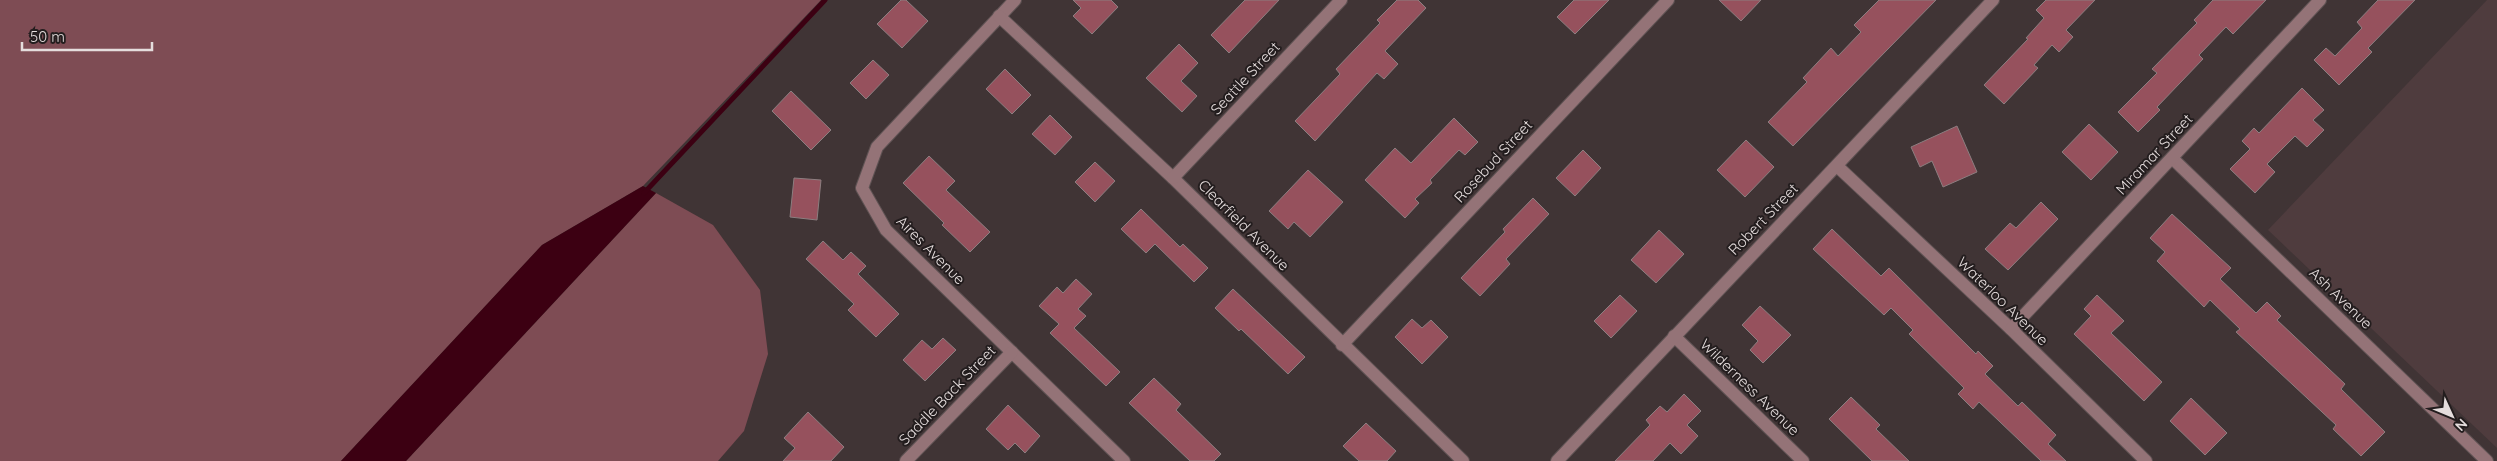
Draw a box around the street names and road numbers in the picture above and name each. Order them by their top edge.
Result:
street label: Seattle Street [1206,37,1284,119]
street label: Miramar Street [2112,110,2196,198]
street label: Rosebud Street [1450,116,1536,206]
street label: Clearfield Avenue [1194,175,1294,275]
street label: Robert Street [1724,179,1802,259]
street label: Aires Avenue [893,212,969,288]
street label: Waterloo Avenue [1953,253,2053,349]
street label: Ash Avenue [2305,263,2377,333]
street label: Wilderness Avenue [1696,335,1804,439]
street label: Saddle Back Street [895,341,999,449]

